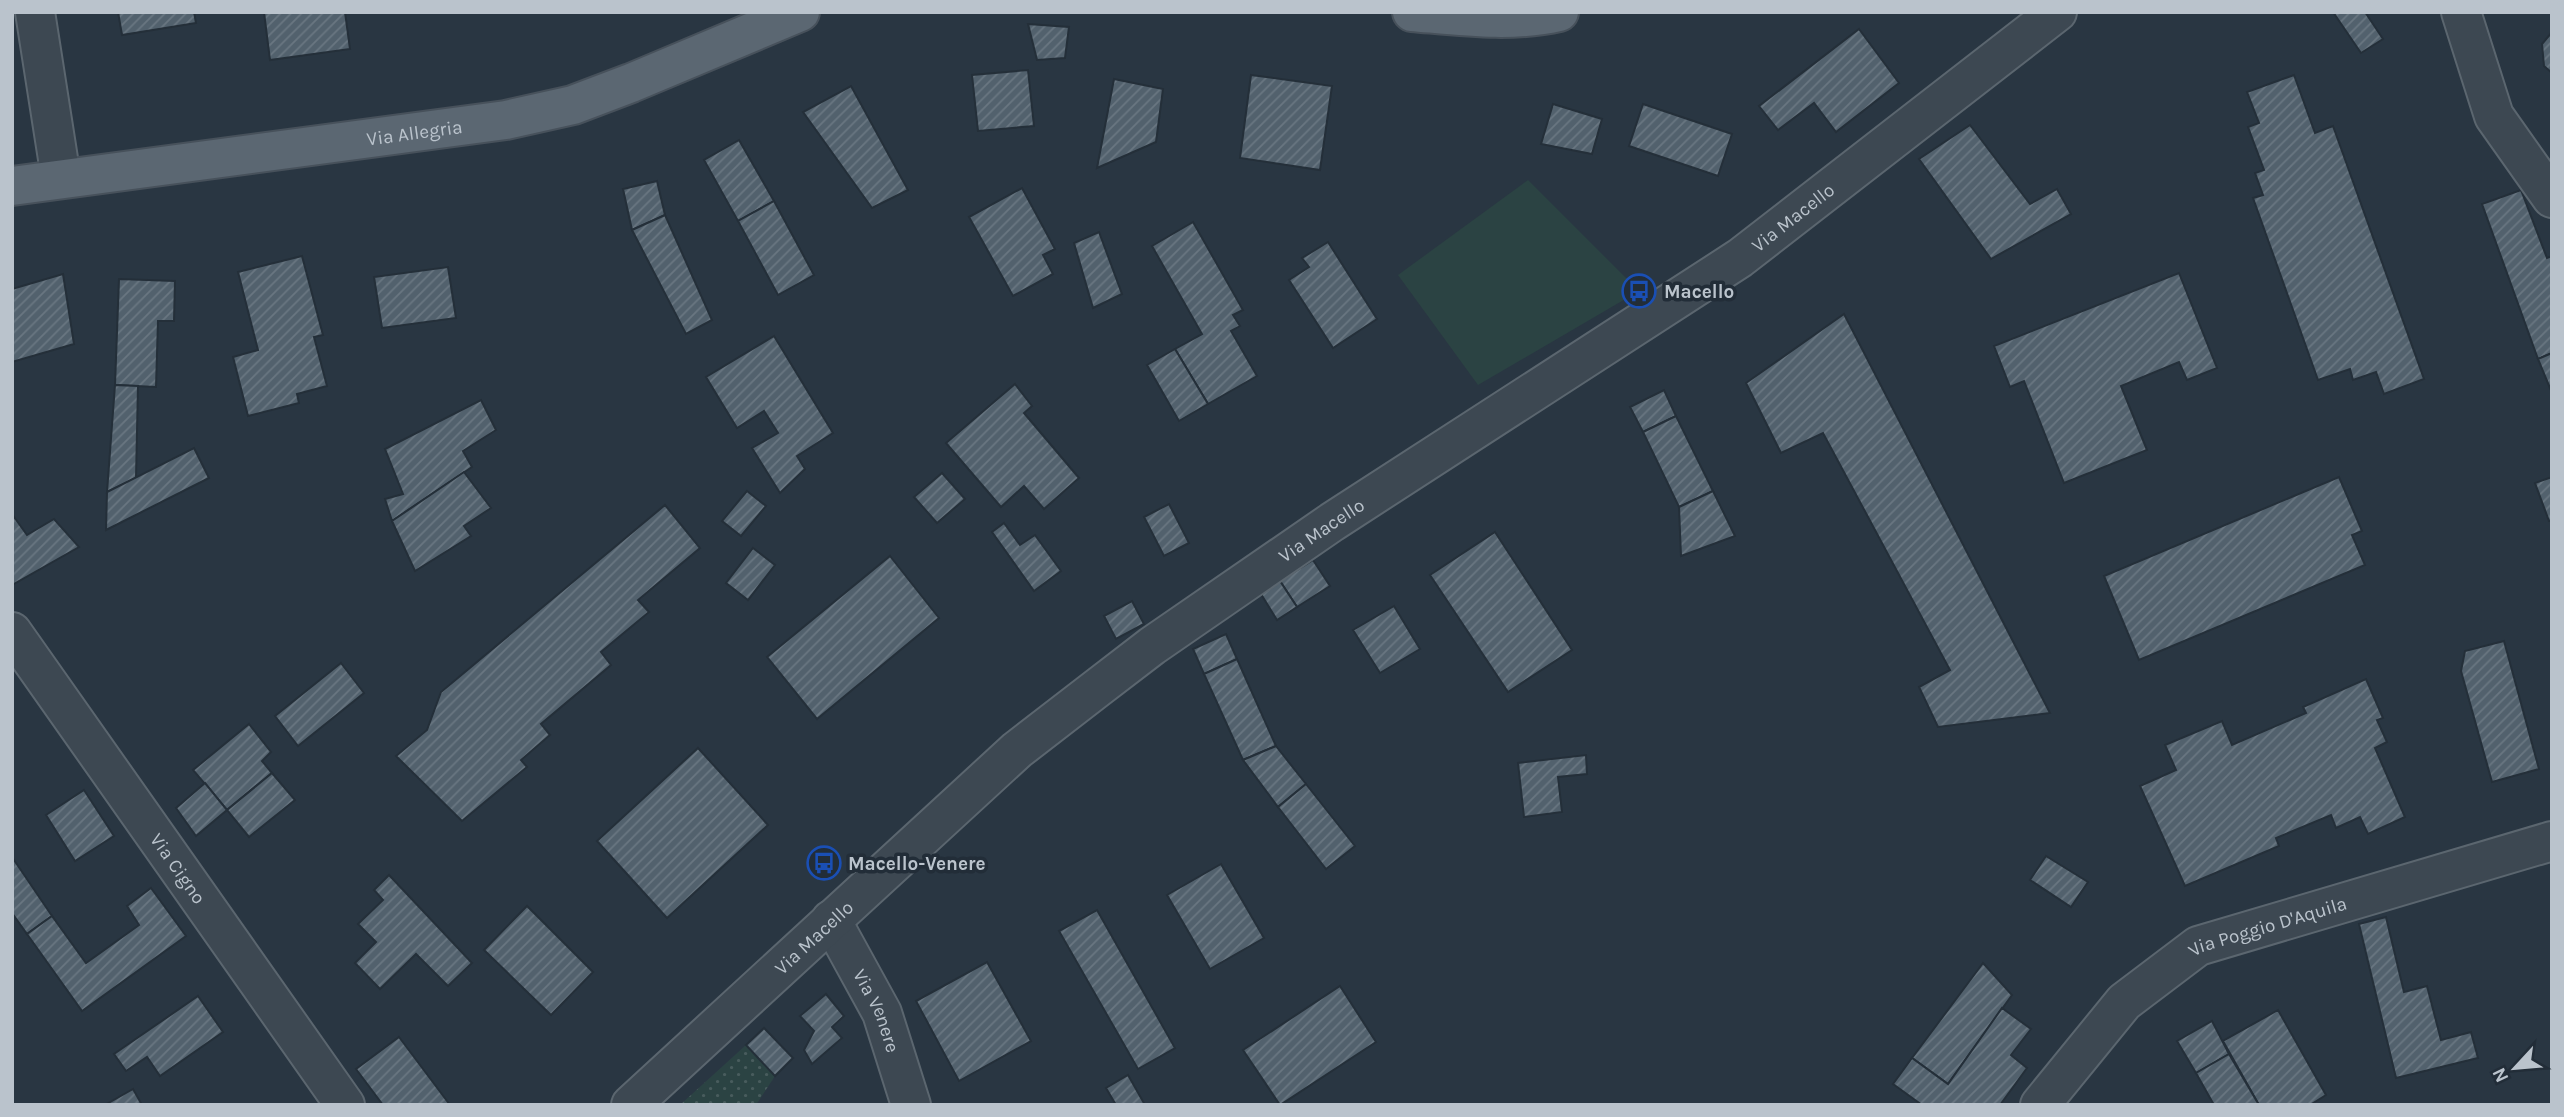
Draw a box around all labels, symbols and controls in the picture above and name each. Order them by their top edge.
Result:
street label: Via Allegria [365,116,464,151]
street label: Via Macello [1748,179,1839,257]
bus stop icon: Macello [1620,272,1658,310]
place label: Macello [1664,281,1734,303]
street label: Via Macello [1275,494,1369,567]
street label: Via Cigno [145,829,210,908]
bus stop icon: Macello-Venere [805,844,843,882]
place label: Macello-Venere [848,853,985,875]
street label: Via Poggio D'Aquila [2184,892,2350,962]
street label: Via Macello [771,896,858,979]
street label: Via Venere [848,966,904,1055]
north arrow [2480,1033,2550,1103]
text: N [2488,1064,2513,1086]

